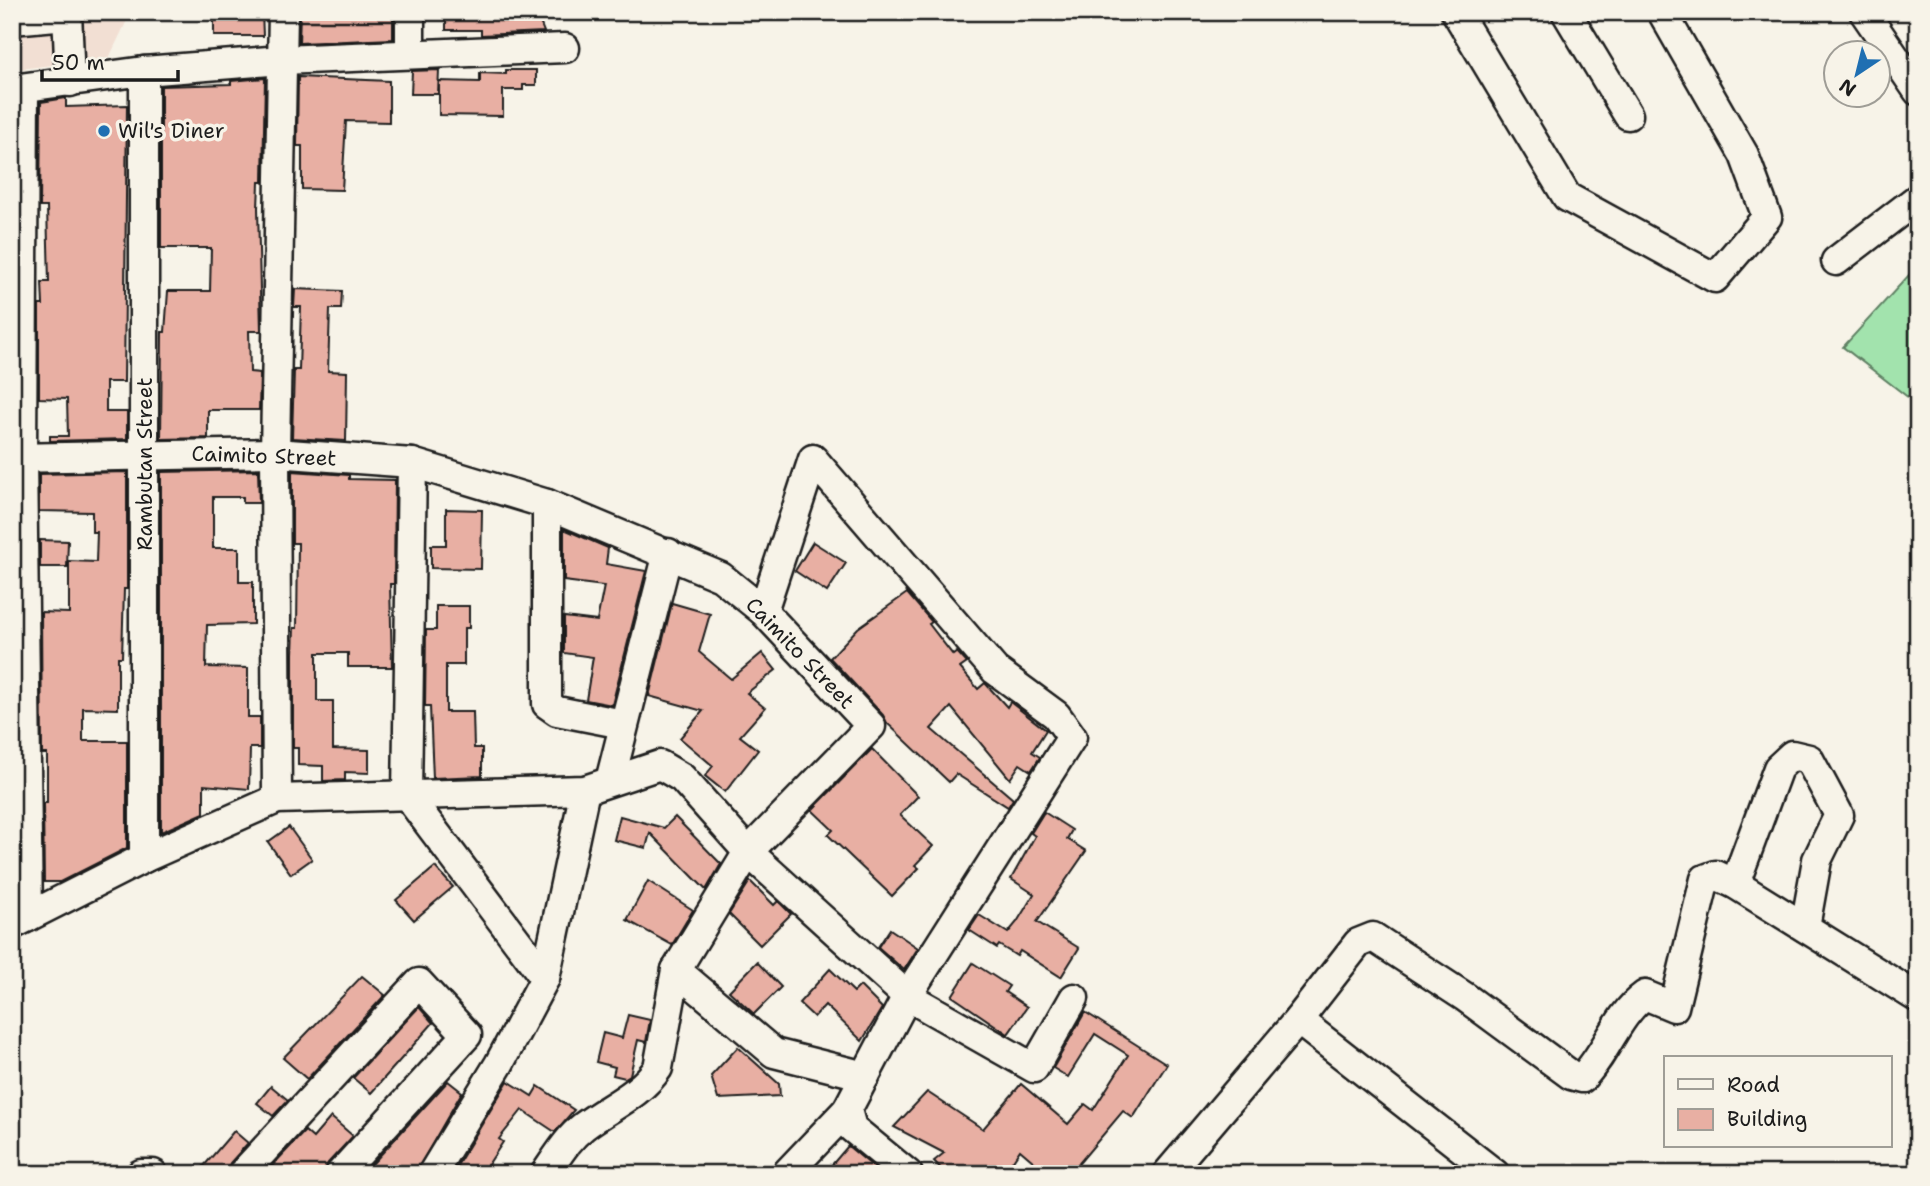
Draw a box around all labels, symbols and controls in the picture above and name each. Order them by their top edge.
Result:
scale bar [42,38,178,82]
north arrow [1822,38,1892,108]
text: 50 m [52,49,105,77]
text: N [1834,73,1861,102]
place label: Wil's Diner [118,117,225,145]
marker: Wil's Diner [96,123,112,139]
street label: Rambutan Street [131,377,159,551]
street label: Caimito Street [191,439,337,473]
street label: Caimito Street [740,591,860,715]
legend [1664,1056,1892,1148]
text: Road [1727,1071,1780,1099]
text: Building [1727,1105,1807,1133]

